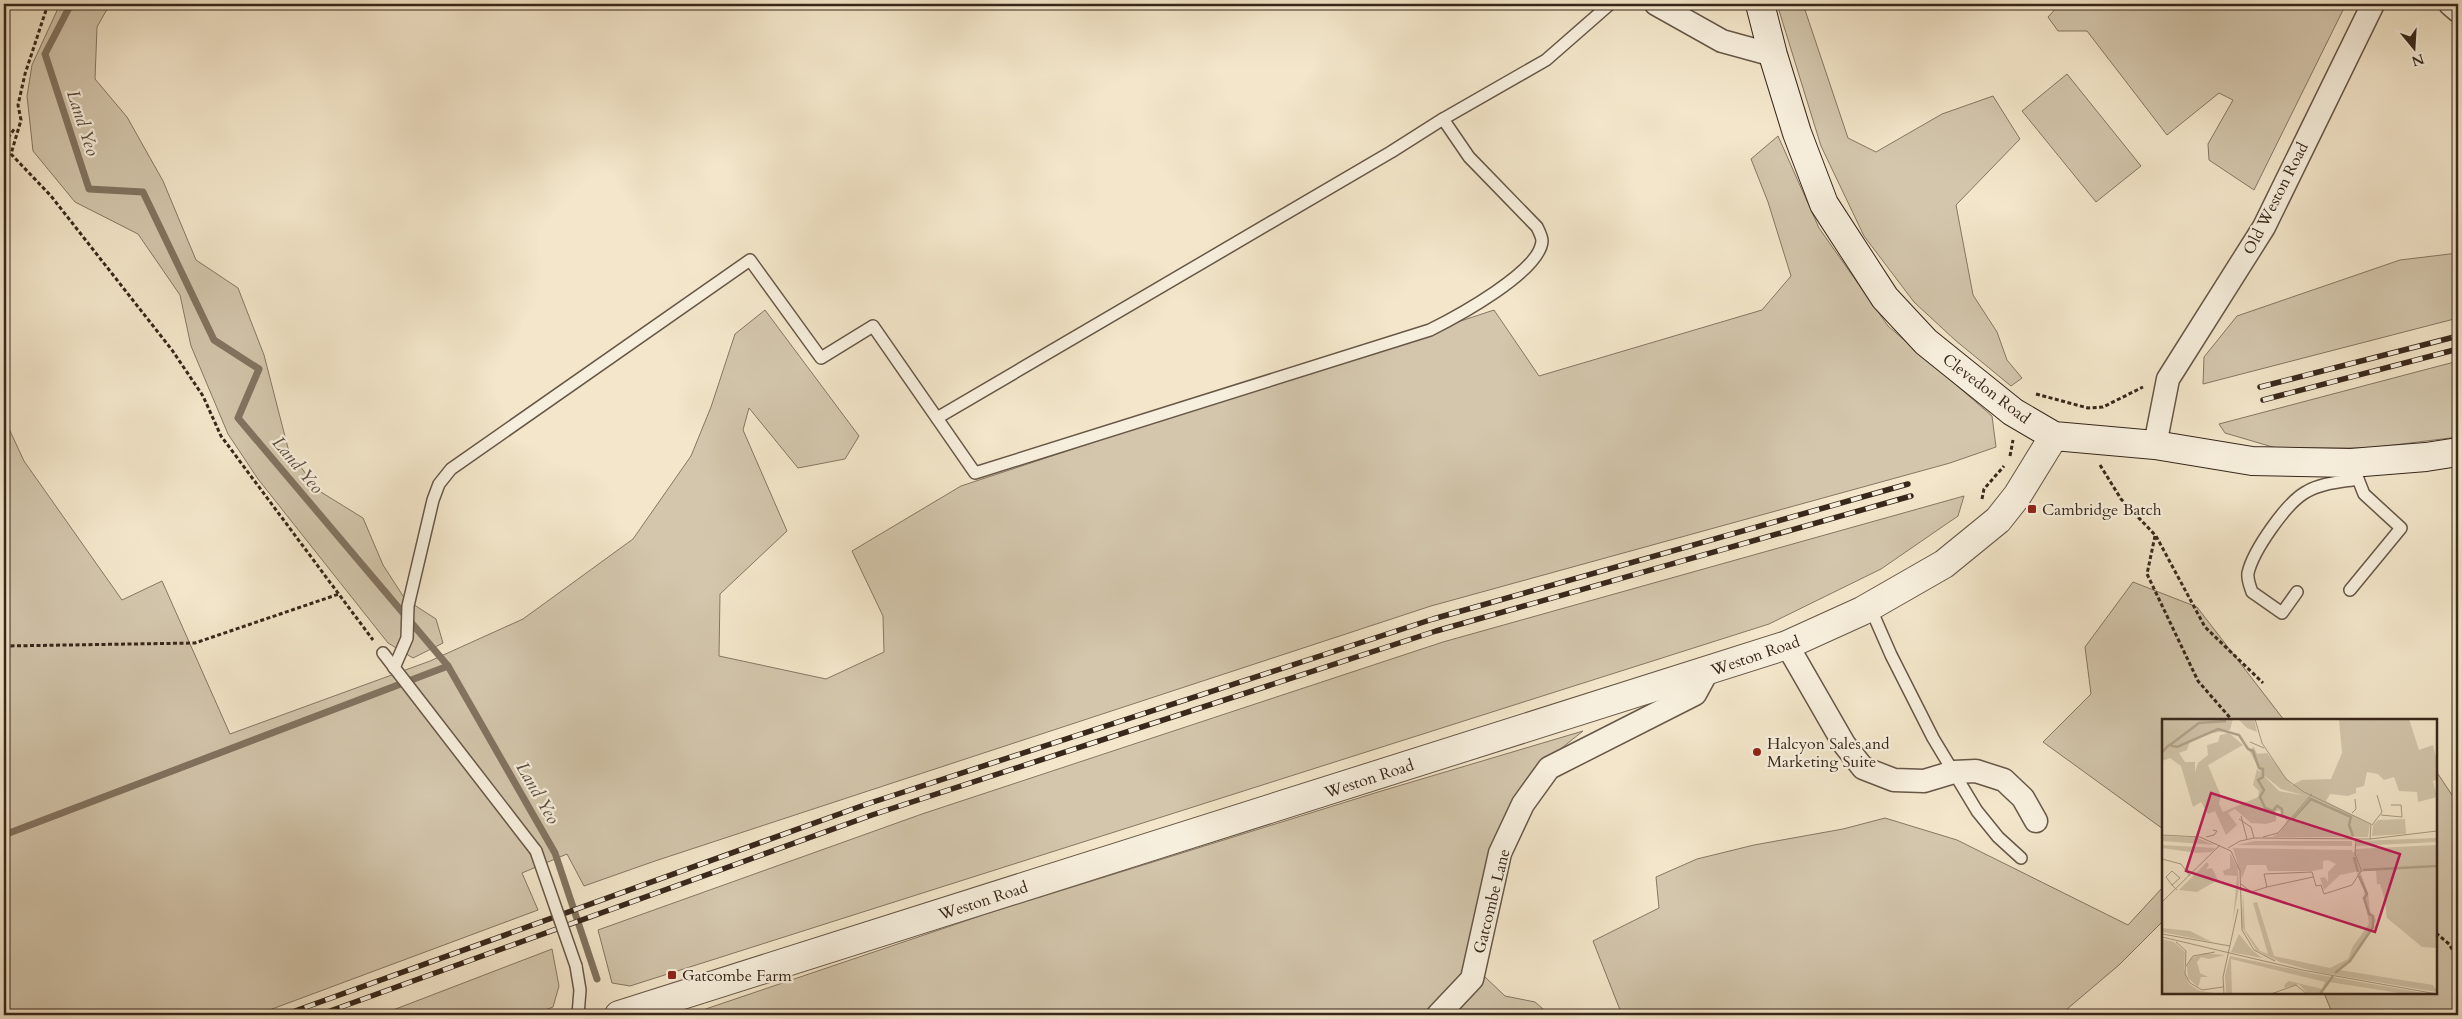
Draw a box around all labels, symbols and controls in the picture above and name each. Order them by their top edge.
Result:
north arrow [2390,22,2440,72]
text: N [2409,49,2427,71]
water label: Land Yeo [60,87,105,159]
street label: Old Weston Road [2238,138,2314,258]
street label: Clevedon Road [1938,349,2035,429]
water label: Land Yeo [266,431,329,499]
place label: Cambridge Batch [2042,499,2162,521]
marker: Cambridge Batch [2026,503,2038,515]
street label: Weston Road [1707,630,1803,682]
inset map [2162,719,2437,994]
place label: Halcyon Sales and Marketing Suite [1767,733,1890,773]
marker: Halcyon Sales and Marketing Suite [1751,746,1763,758]
street label: Weston Road [1321,754,1417,804]
water label: Land Yeo [510,758,565,829]
street label: Gatcombe Lane [1468,847,1516,956]
street label: Weston Road [935,876,1031,926]
place label: Gatcombe Farm [682,965,792,987]
marker: Gatcombe Farm [666,969,678,981]

